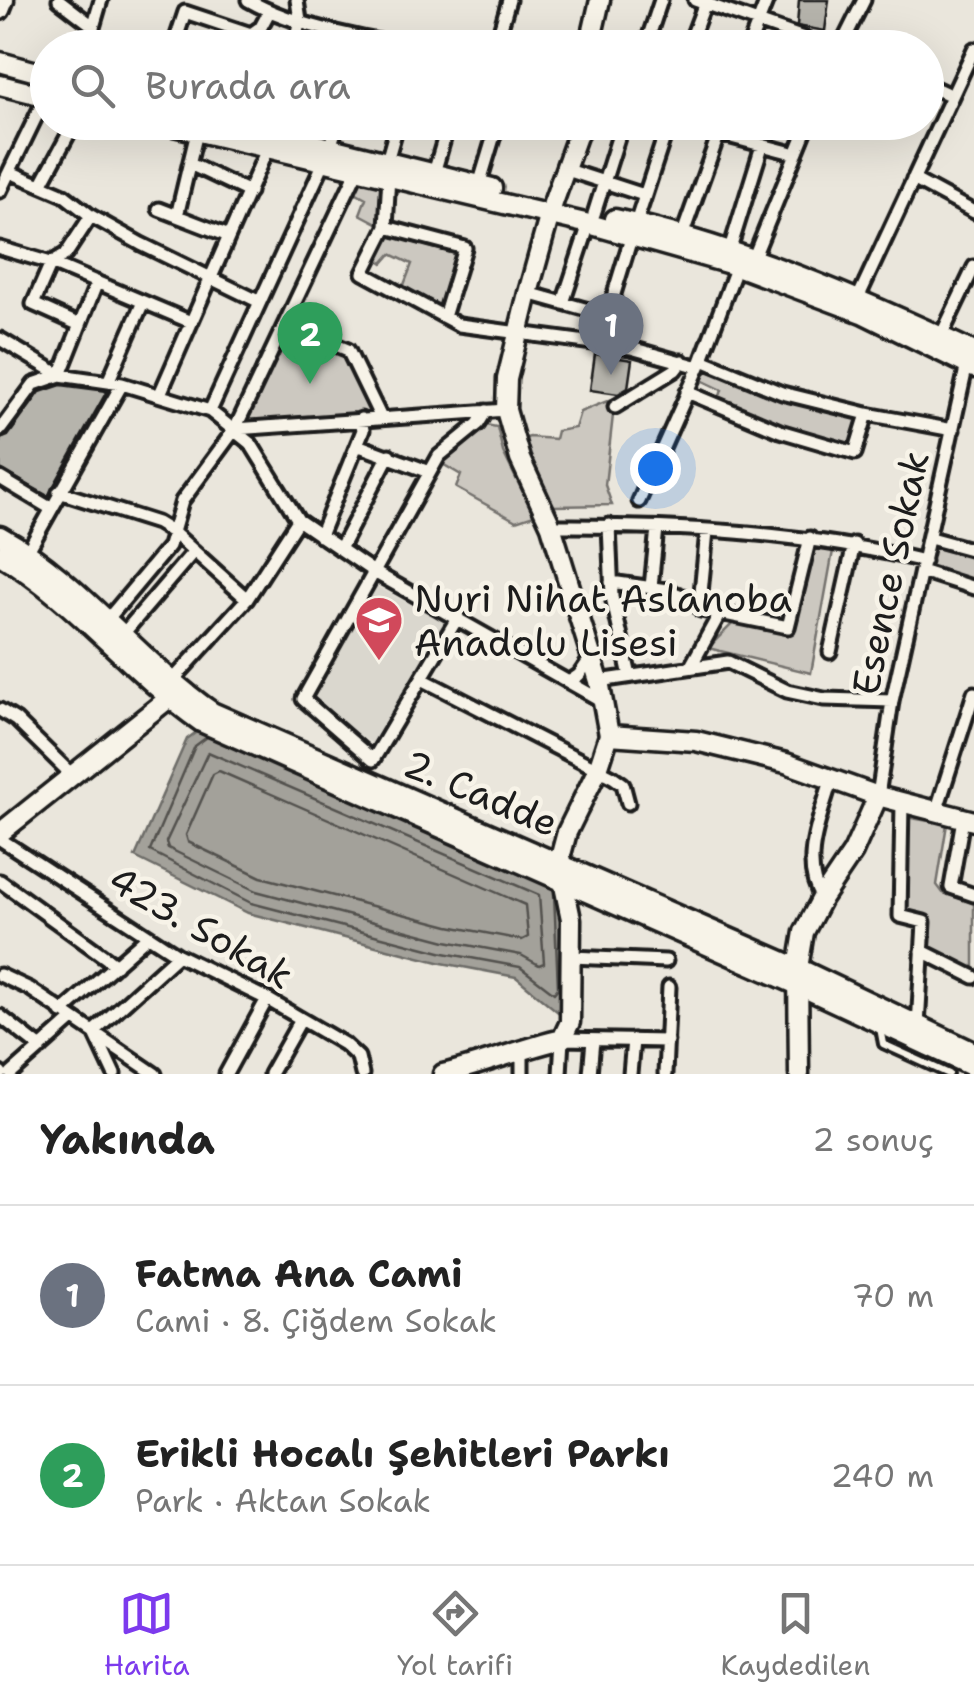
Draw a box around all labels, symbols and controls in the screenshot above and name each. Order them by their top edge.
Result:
search box [30,30,944,140]
icon: search [65,58,120,113]
text: Burada ara [145,60,351,111]
pin: 1 [578,292,644,375]
pin: 2 [278,302,342,384]
your location [630,443,681,494]
street label: Esence Sokak [839,446,941,700]
place label: Nuri Nihat Aslanoba Anadolu Lisesi [414,573,793,668]
school or university icon: Nuri Nihat Aslanoba Anadolu Lisesi [353,594,405,662]
street label: 2. Cadde [396,738,566,848]
street label: 423. Sokak [99,854,303,1000]
text: Yakında [40,1111,215,1167]
text: 2 sonuç [812,1118,934,1161]
text: Fatma Ana Cami [135,1248,463,1299]
text: 1 [65,1274,80,1317]
text: 70 m [851,1274,934,1317]
text: Cami · 8. Çiğdem Sokak [135,1299,497,1342]
text: Erikli Hocalı Şehitleri Parkı [135,1428,670,1479]
text: 2 [61,1454,84,1497]
text: 240 m [831,1454,934,1497]
text: Park · Aktan Sokak [135,1479,431,1522]
tab: Harita [104,1586,190,1684]
tab: Yol tarifi [397,1586,513,1684]
tab: Kaydedilen [721,1586,870,1684]

